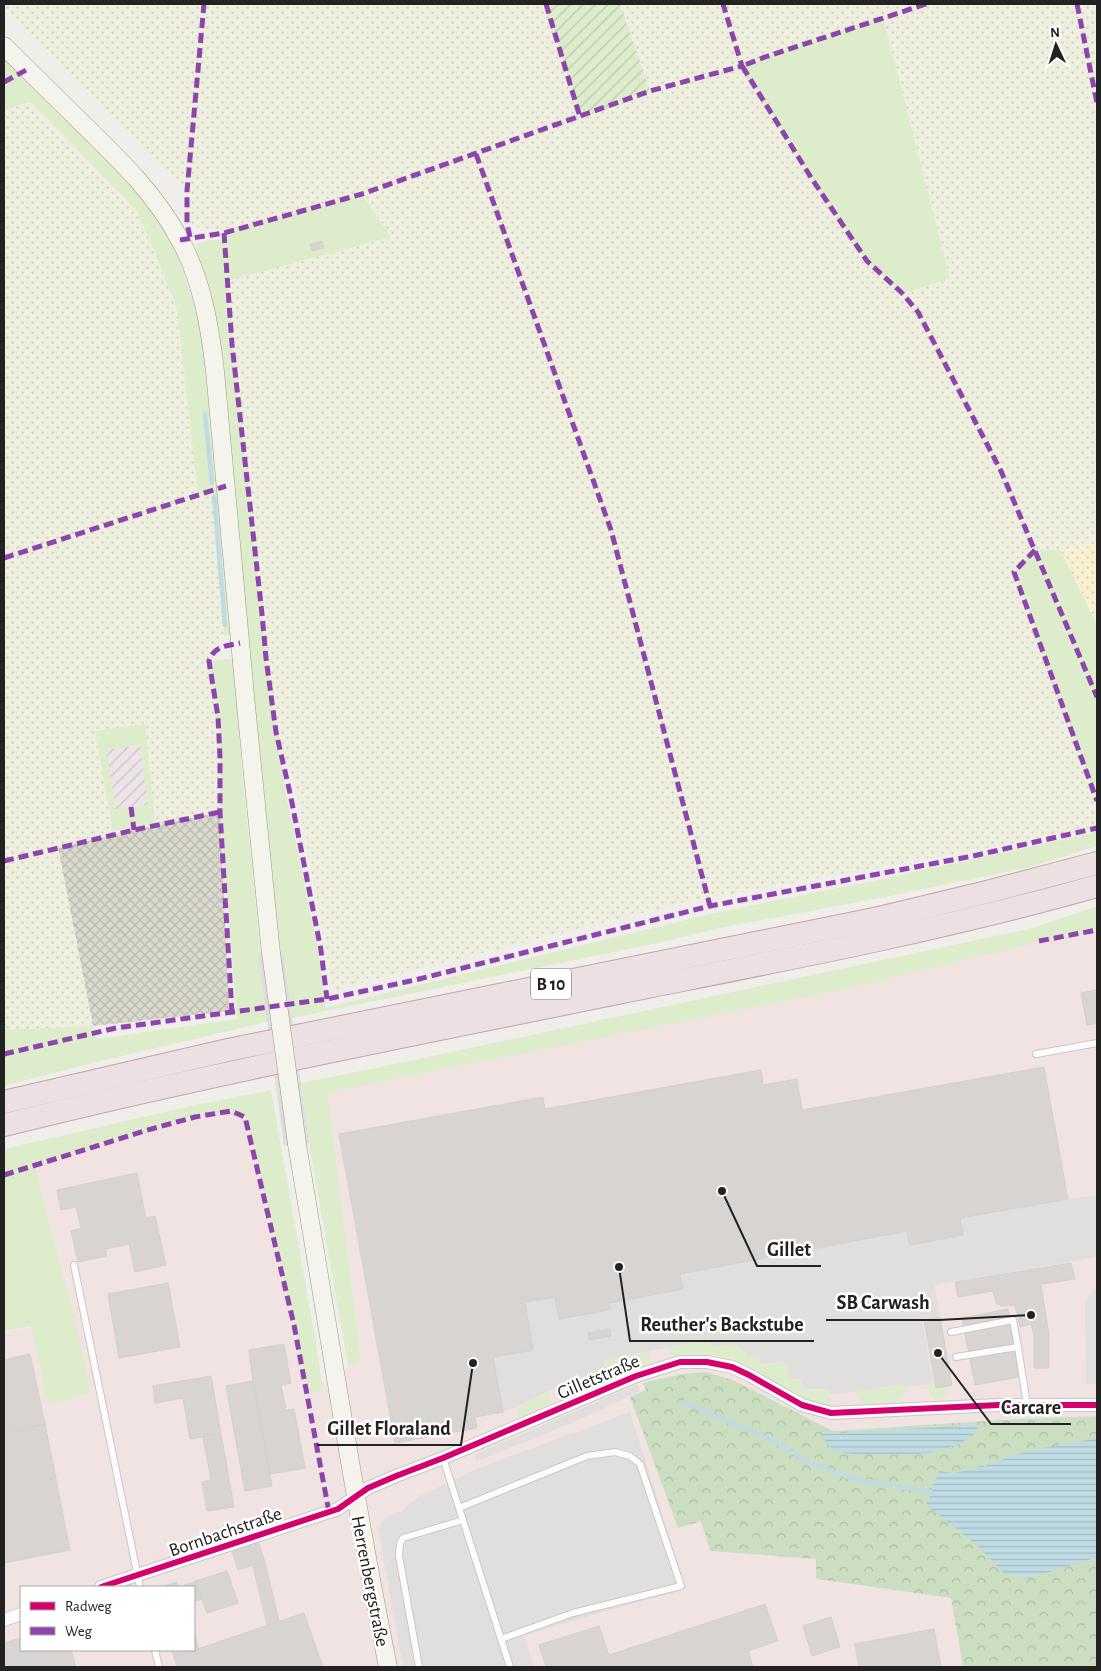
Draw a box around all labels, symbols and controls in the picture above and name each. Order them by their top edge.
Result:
north arrow [1031,20,1081,70]
text: N [1050,26,1061,40]
road number: B 10 [531,969,571,1000]
callout: Gillet [757,1231,821,1266]
text: Gillet [767,1240,811,1260]
callout: SB Carwash [826,1285,939,1320]
text: SB Carwash [836,1293,930,1313]
callout: Reuther's Backstube [630,1306,814,1341]
text: Reuther's Backstube [640,1315,804,1335]
street label: Gilletstraße [555,1352,642,1403]
callout: Carcare [991,1389,1071,1424]
text: Carcare [1001,1398,1061,1418]
callout: Gillet Floraland [317,1410,461,1445]
text: Gillet Floraland [327,1419,451,1439]
street label: Bornbachstraße [167,1504,284,1561]
street label: Herrenbergstraße [347,1514,392,1648]
legend [20,1586,195,1651]
text: Radweg [65,1599,112,1614]
text: Weg [65,1624,93,1639]

